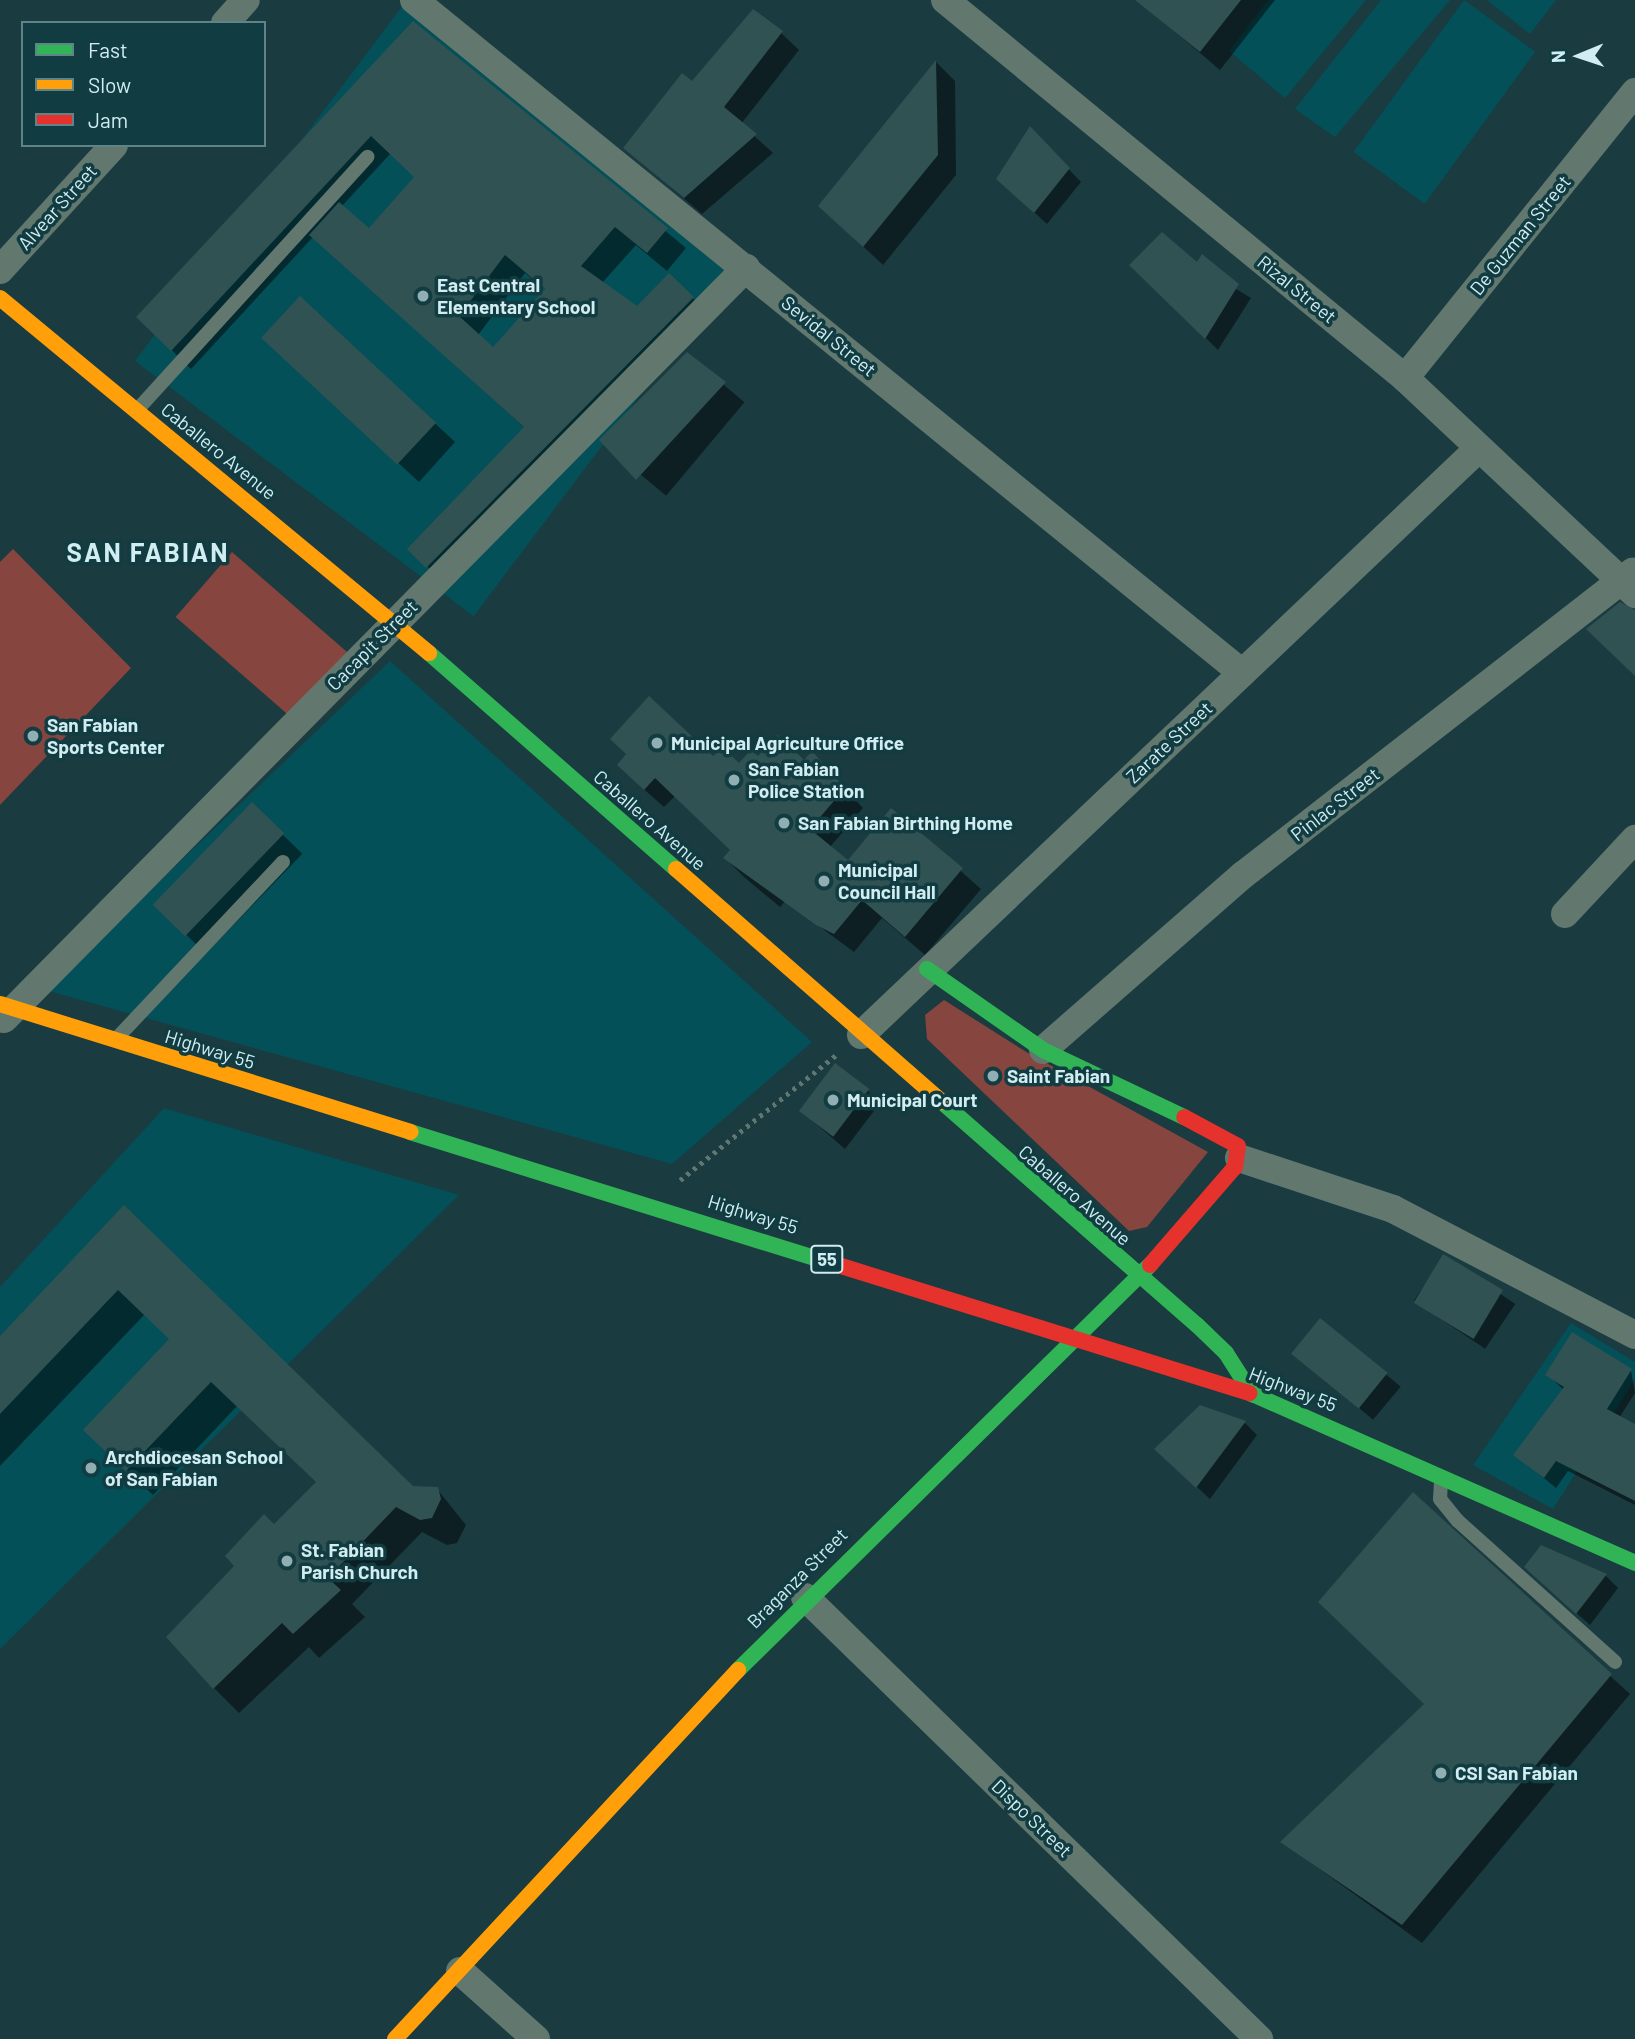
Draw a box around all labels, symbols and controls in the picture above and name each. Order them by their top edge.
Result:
legend [21,21,266,147]
north arrow [1544,21,1614,91]
text: Fast [88,37,128,62]
text: N [1546,50,1569,63]
text: Slow [88,72,131,97]
text: Jam [88,107,128,132]
street label: Alvear Street [13,160,101,254]
street label: De Guzman Street [1465,171,1575,299]
street label: Rizal Street [1253,250,1341,328]
place label: East Central Elementary School [437,274,595,318]
marker: East Central Elementary School [415,288,431,304]
street label: Sevidal Street [777,291,881,381]
street label: Caballero Avenue [157,398,281,504]
district label: SAN FABIAN [68,536,228,568]
street label: Cacapit Street [322,595,422,695]
street label: Zarate Street [1121,696,1217,788]
place label: San Fabian Sports Center [47,714,165,758]
marker: San Fabian Sports Center [25,728,41,744]
place label: Municipal Agriculture Office [671,732,904,754]
marker: Municipal Agriculture Office [649,735,665,751]
place label: San Fabian Police Station [748,758,865,802]
street label: Pinlac Street [1286,762,1384,846]
street label: Caballero Avenue [589,765,711,875]
marker: San Fabian Police Station [726,772,742,788]
place label: San Fabian Birthing Home [798,812,1013,834]
marker: San Fabian Birthing Home [776,815,792,831]
place label: Municipal Council Hall [838,859,936,903]
marker: Municipal Council Hall [816,873,832,889]
street label: Highway 55 [162,1025,258,1073]
place label: Saint Fabian [1007,1065,1110,1087]
marker: Saint Fabian [985,1068,1001,1084]
place label: Municipal Court [847,1089,978,1111]
marker: Municipal Court [825,1092,841,1108]
street label: Caballero Avenue [1014,1140,1136,1250]
street label: Highway 55 [705,1190,801,1238]
road number: 55 [810,1244,844,1274]
street label: Highway 55 [1246,1362,1340,1416]
place label: Archdiocesan School of San Fabian [105,1446,283,1490]
marker: Archdiocesan School of San Fabian [83,1460,99,1476]
street label: Braganza Street [742,1523,852,1633]
place label: St. Fabian Parish Church [301,1539,418,1583]
marker: St. Fabian Parish Church [279,1553,295,1569]
place label: CSI San Fabian [1455,1762,1578,1784]
marker: CSI San Fabian [1433,1765,1449,1781]
street label: Dispo Street [987,1774,1077,1862]

